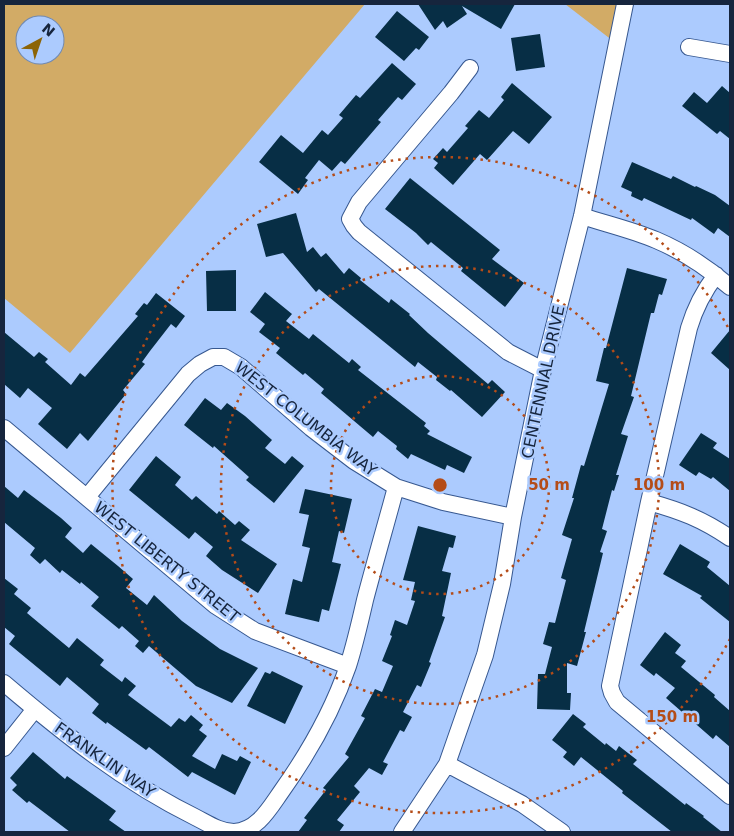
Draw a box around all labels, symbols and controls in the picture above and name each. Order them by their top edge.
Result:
north arrow [15,15,65,65]
text: N [39,20,58,40]
street label: CENTENNIAL DRIVE [517,304,569,460]
street label: WEST COLUMBIA WAY [231,358,381,480]
centre of rings [431,476,449,494]
text: 50 m [528,476,570,494]
text: 100 m [633,476,685,494]
street label: WEST LIBERTY STREET [91,498,244,627]
text: 150 m [646,708,698,726]
street label: FRANKLIN WAY [51,718,159,802]

